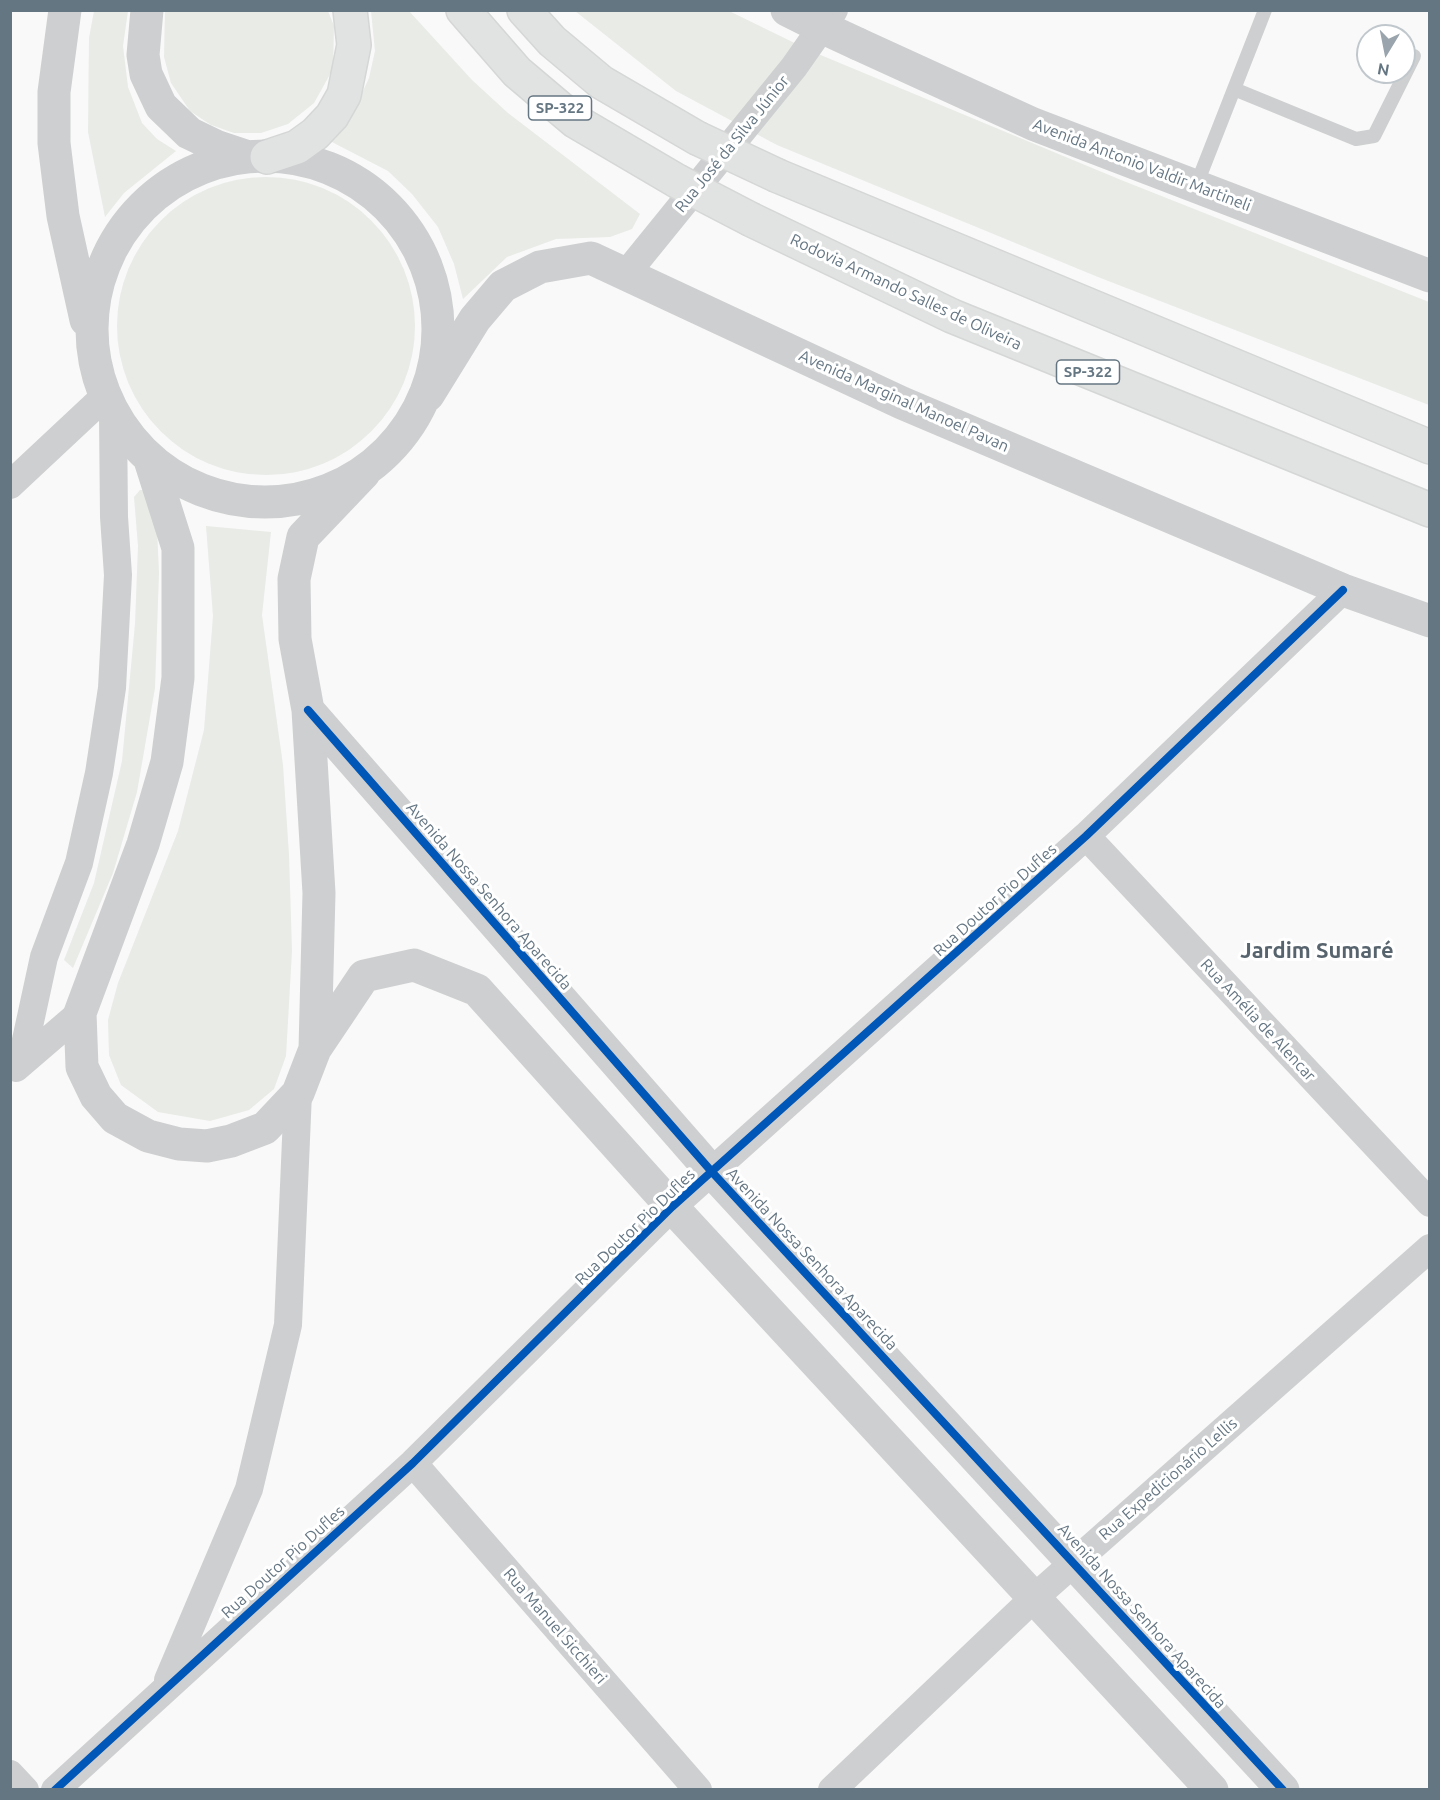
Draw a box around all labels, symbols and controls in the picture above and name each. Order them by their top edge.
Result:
north arrow [1356,24,1416,84]
text: N [1376,60,1391,80]
street label: Rua José da Silva Júnior [671,72,793,216]
road number: SP-322 [528,96,592,120]
street label: Avenida Antonio Valdir Martineli [1030,114,1254,216]
street label: Rodovia Armando Salles de Oliveira [787,230,1025,354]
street label: Avenida Marginal Manoel Pavan [796,346,1012,456]
road number: SP-322 [1056,360,1120,384]
street label: Avenida Nossa Senhora Aparecida [402,798,576,994]
street label: Rua Doutor Pio Dufles [929,840,1061,960]
district label: Jardim Sumaré [1240,938,1394,964]
street label: Rua Amélia de Alencar [1196,955,1320,1085]
street label: Avenida Nossa Senhora Aparecida [722,1164,902,1354]
street label: Rua Doutor Pio Dufles [571,1165,699,1289]
street label: Rua Expedicionário Lellis [1095,1414,1241,1544]
street label: Rua Doutor Pio Dufles [217,1502,349,1622]
street label: Avenida Nossa Senhora Aparecida [1054,1520,1230,1712]
street label: Rua Manuel Sicchieri [500,1564,610,1688]

